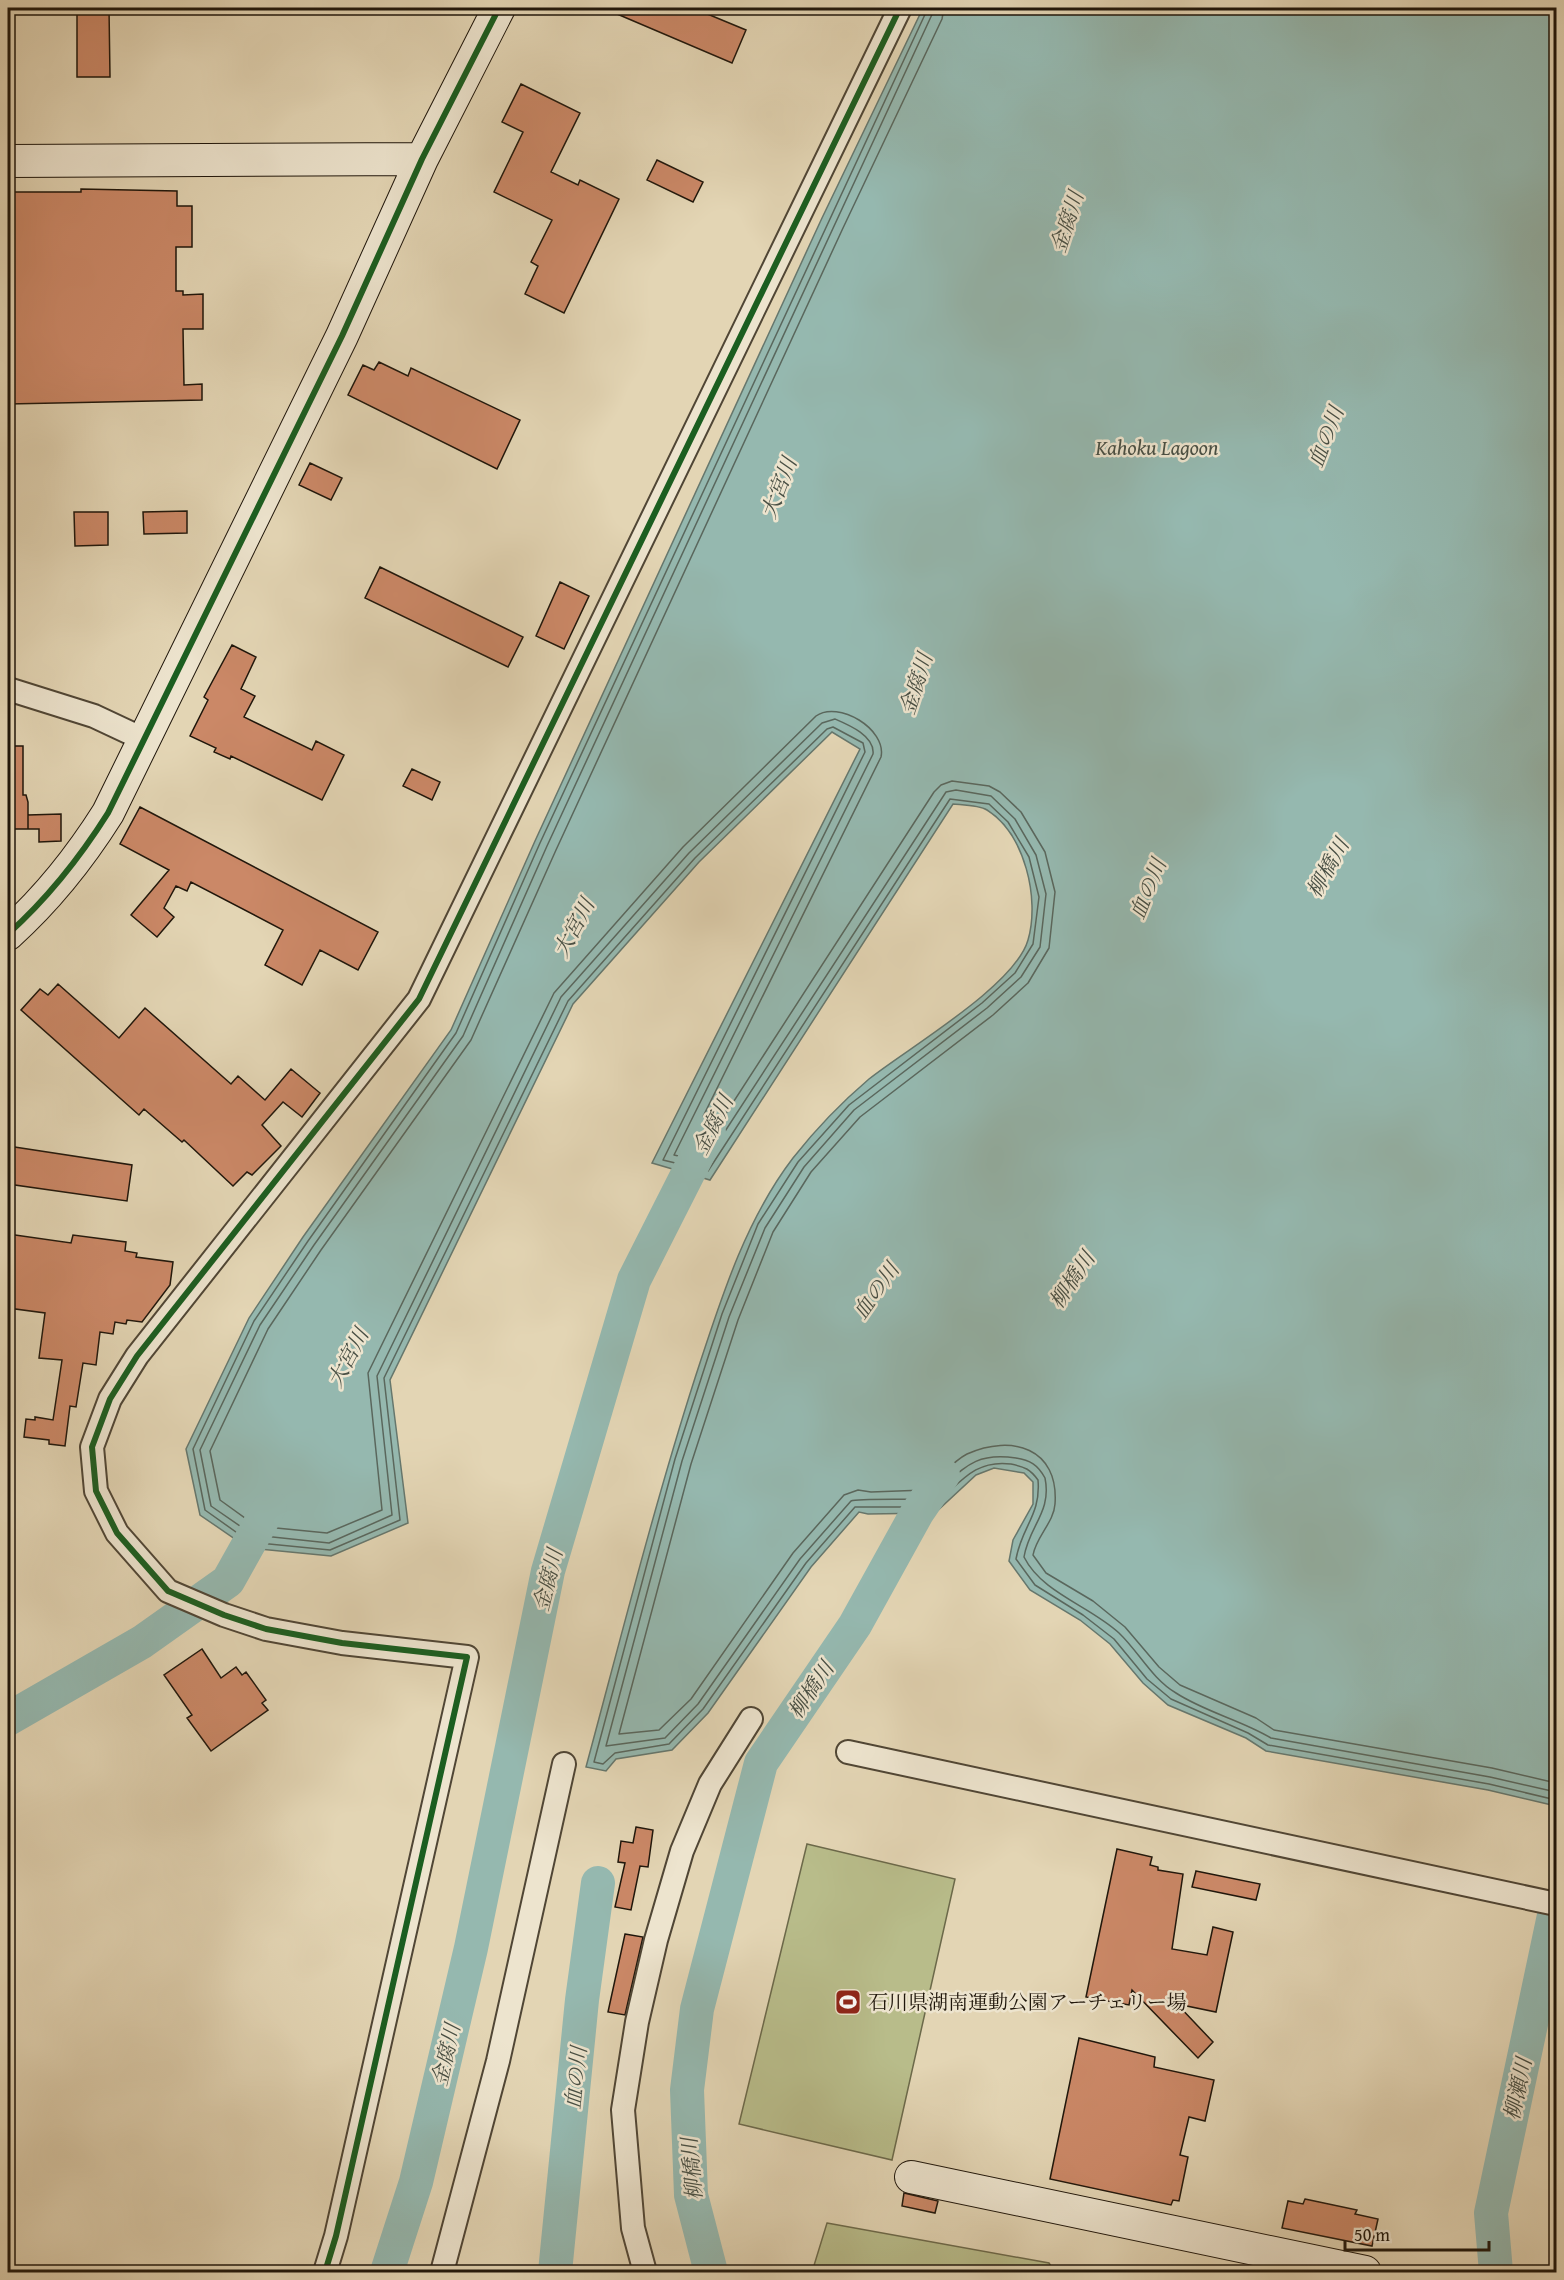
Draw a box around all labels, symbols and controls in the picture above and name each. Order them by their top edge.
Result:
water label: 金腐川 [1042,185,1092,257]
water label: 血の川 [1300,400,1352,472]
water label: Kahoku Lagoon [1095,432,1219,463]
water label: 大宮川 [753,451,805,523]
water label: 金腐川 [891,647,941,719]
water label: 柳橋川 [1299,831,1357,903]
water label: 血の川 [1121,852,1174,924]
water label: 大宮川 [545,891,603,963]
water label: 金腐川 [684,1088,742,1160]
water label: 柳橋川 [1041,1243,1103,1315]
water label: 血の川 [845,1254,908,1325]
water label: 大宮川 [319,1321,377,1393]
water label: 金腐川 [525,1544,571,1614]
water label: 柳橋川 [780,1653,842,1725]
sports icon: 石川県湖南運動公園アーチェリー場 [833,1987,863,2017]
place label: 石川県湖南運動公園アーチェリー場 [868,1987,1187,2016]
water label: 金腐川 [423,2019,468,2089]
water label: 血の川 [557,2043,594,2111]
water label: 柳瀬川 [1496,2053,1540,2123]
water label: 柳橋川 [673,2134,710,2202]
scale bar [1345,2214,1489,2252]
text: 50 m [1354,2221,1390,2248]

